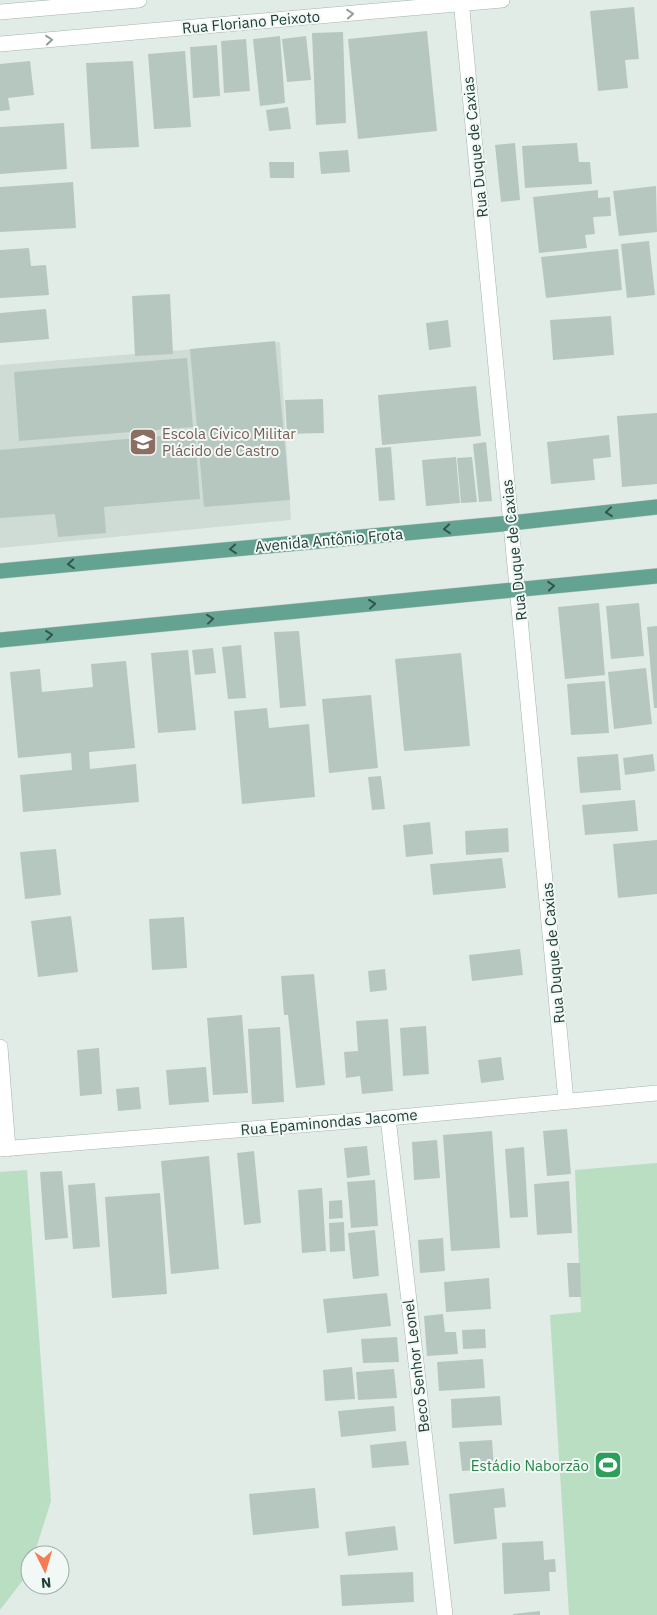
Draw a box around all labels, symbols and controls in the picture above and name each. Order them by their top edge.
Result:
street label: Rua Floriano Peixoto [181,7,321,37]
one-way arrow [346,9,354,20]
one-way arrow [45,34,53,45]
street label: Rua Duque de Caxias [458,76,492,218]
place label: Escola Cívico Militar Plácido de Castro [162,424,296,460]
school or university icon: Escola Cívico Militar Plácido de Castro [128,427,158,457]
street label: Rua Duque de Caxias [497,479,531,621]
one-way arrow [604,506,612,517]
one-way arrow [443,523,451,534]
street label: Avenida Antônio Frota [254,524,404,556]
one-way arrow [229,543,237,554]
one-way arrow [67,558,75,569]
one-way arrow [547,581,555,592]
one-way arrow [368,598,376,609]
one-way arrow [207,614,215,625]
one-way arrow [45,630,53,641]
street label: Rua Duque de Caxias [537,882,569,1024]
street label: Rua Epaminondas Jacome [240,1105,418,1139]
street label: Beco Senhor Leonel [398,1298,434,1434]
sports icon: Estádio Naborzão [593,1450,623,1480]
place label: Estádio Naborzão [471,1456,589,1475]
north arrow [20,1545,70,1595]
text: N [40,1574,52,1592]

